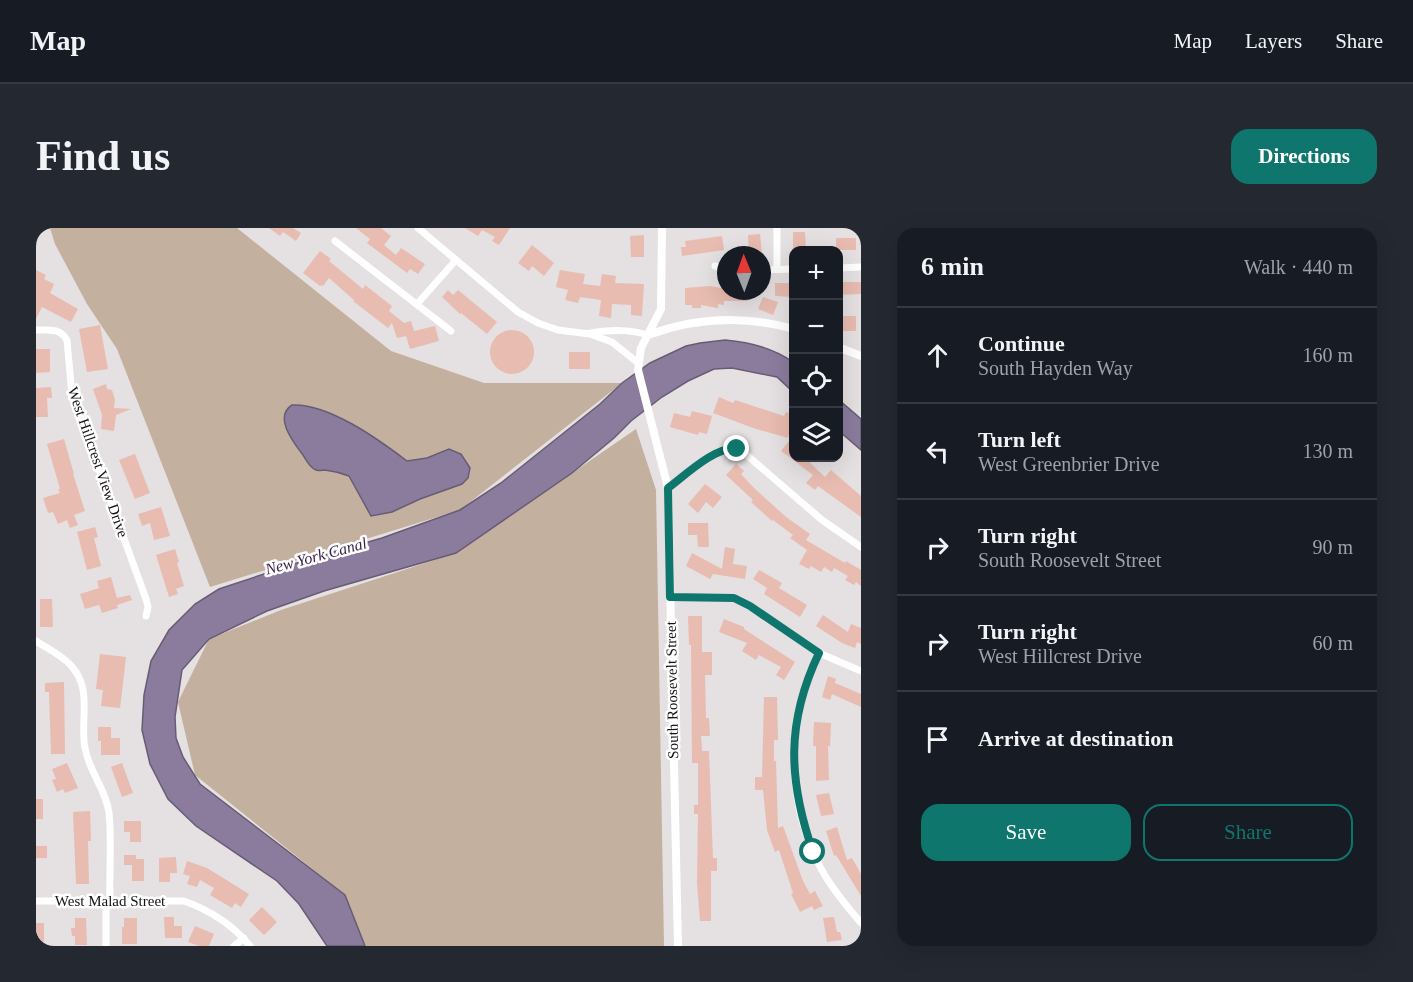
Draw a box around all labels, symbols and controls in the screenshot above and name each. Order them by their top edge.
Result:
text: Map [30,25,86,56]
text: Map [1174,29,1212,53]
text: Layers [1245,29,1302,53]
text: Share [1335,29,1383,53]
button: Directions [1231,129,1377,184]
text: Find us [36,133,170,179]
north arrow [717,246,771,300]
map controls [789,246,843,462]
button: + [789,246,843,300]
text: 6 min [921,252,984,281]
text: Walk · 440 m [1244,256,1353,278]
button: − [789,300,843,354]
text: Continue [978,331,1065,356]
icon: ahead [921,339,954,372]
text: 160 m [1302,344,1353,366]
button: locate [789,354,843,408]
text: South Hayden Way [978,357,1133,379]
street label: West Hillcrest View Drive [65,385,131,540]
button: layers [789,408,843,462]
text: Turn left [978,427,1061,452]
route end [723,435,749,461]
icon: left [921,435,954,468]
text: 130 m [1302,440,1353,462]
text: West Greenbrier Drive [978,453,1160,475]
text: Turn right [978,523,1077,548]
icon: right [921,531,954,564]
water label: New York Canal [262,534,369,578]
text: 90 m [1312,536,1353,558]
text: South Roosevelt Street [978,549,1161,571]
text: Turn right [978,619,1077,644]
street label: South Roosevelt Street [663,620,681,759]
icon: right [921,627,954,660]
text: 60 m [1312,632,1353,654]
text: West Hillcrest Drive [978,645,1142,667]
icon: arrive [921,723,954,756]
text: Arrive at destination [978,726,1174,751]
button: Save [921,804,1131,861]
button: Share [1143,804,1353,861]
route start [799,838,825,864]
street label: West Malad Street [55,893,166,909]

